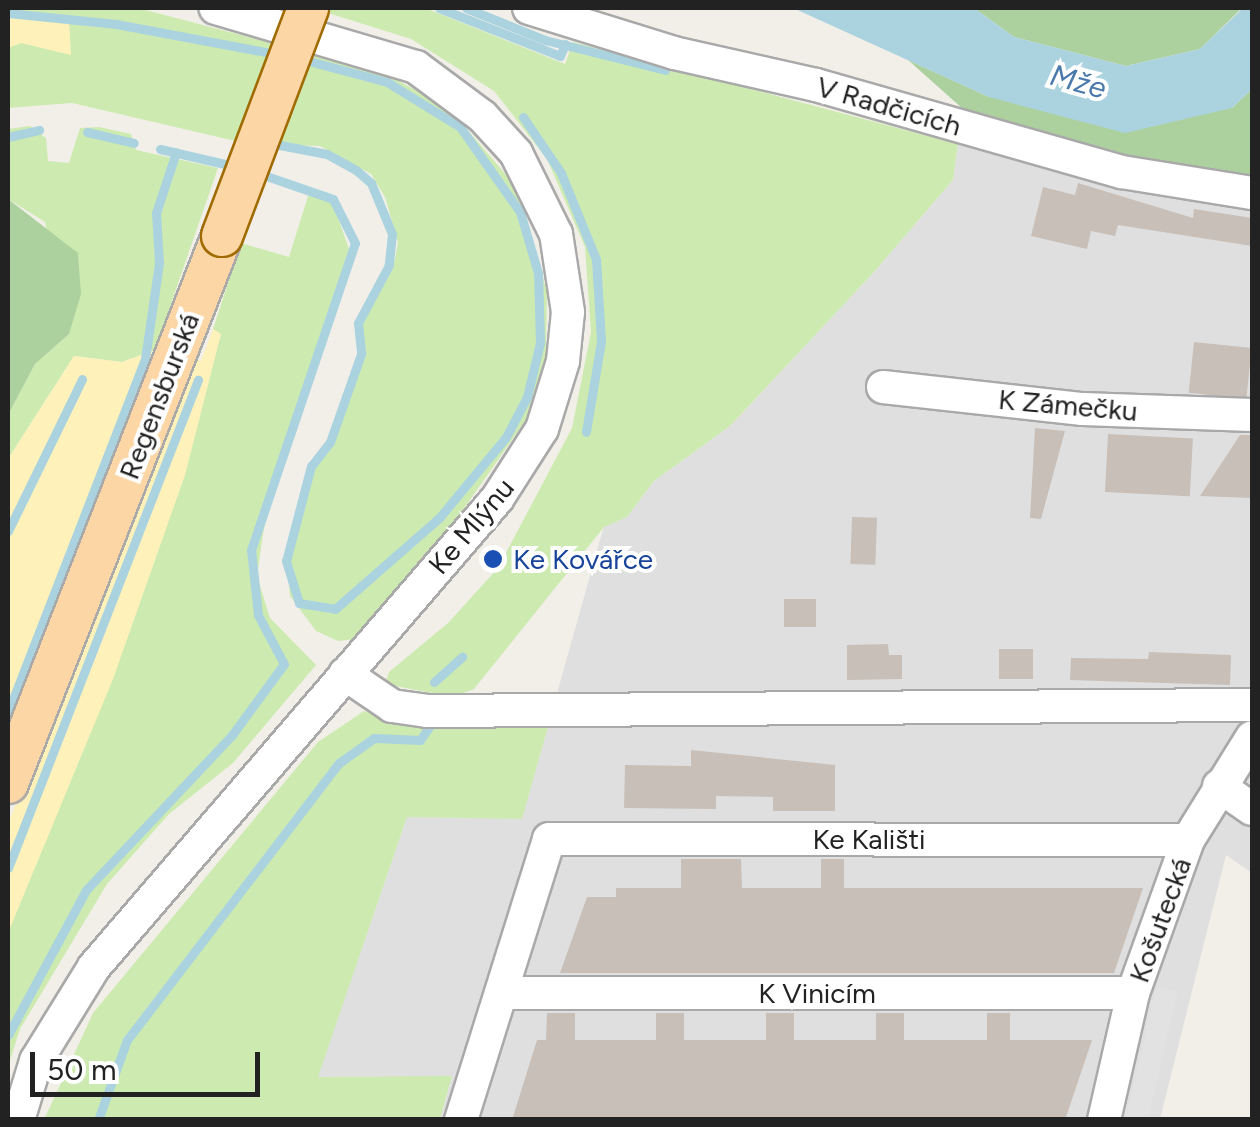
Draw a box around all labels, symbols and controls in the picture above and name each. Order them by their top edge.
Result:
water label: Mže [1046,57,1110,107]
street label: V Radčicích [813,69,965,143]
street label: Regensburská [112,308,206,484]
street label: K Zámečku [997,382,1139,428]
street label: Ke Mlýnu [421,471,521,581]
place label: Ke Kovářce [513,542,653,576]
marker: Ke Kovářce [482,548,504,570]
street label: Ke Kališti [812,822,926,856]
street label: Košutecká [1122,853,1198,987]
street label: K Vinicím [758,976,876,1010]
scale bar [35,1032,265,1094]
text: 50 m [47,1051,116,1088]

